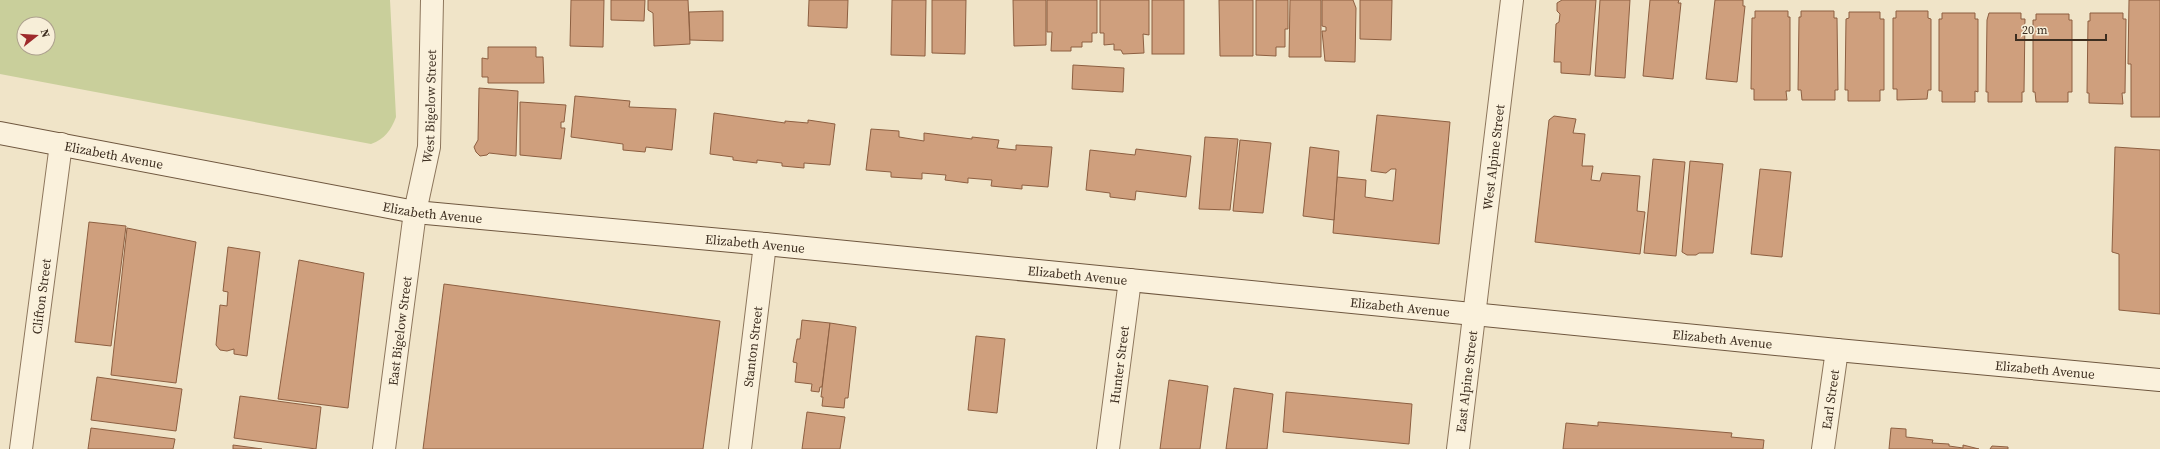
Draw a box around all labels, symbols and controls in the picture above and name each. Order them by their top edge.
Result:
north arrow [16,16,56,56]
scale bar [2016,16,2106,42]
text: 20 m [2022,22,2048,38]
text: N [37,27,53,39]
street label: West Bigelow Street [418,49,440,165]
street label: West Alpine Street [1479,103,1508,211]
street label: Elizabeth Avenue [63,137,165,173]
street label: Elizabeth Avenue [381,198,483,227]
street label: Elizabeth Avenue [704,231,806,257]
street label: Clifton Street [28,257,55,335]
street label: Elizabeth Avenue [1027,262,1129,289]
street label: East Bigelow Street [384,275,416,387]
street label: Elizabeth Avenue [1349,294,1451,321]
street label: Stanton Street [740,305,766,388]
street label: Hunter Street [1106,324,1133,405]
street label: Elizabeth Avenue [1672,326,1773,353]
street label: East Alpine Street [1452,329,1481,433]
street label: Elizabeth Avenue [1994,357,2096,383]
street label: Earl Street [1818,368,1843,431]

